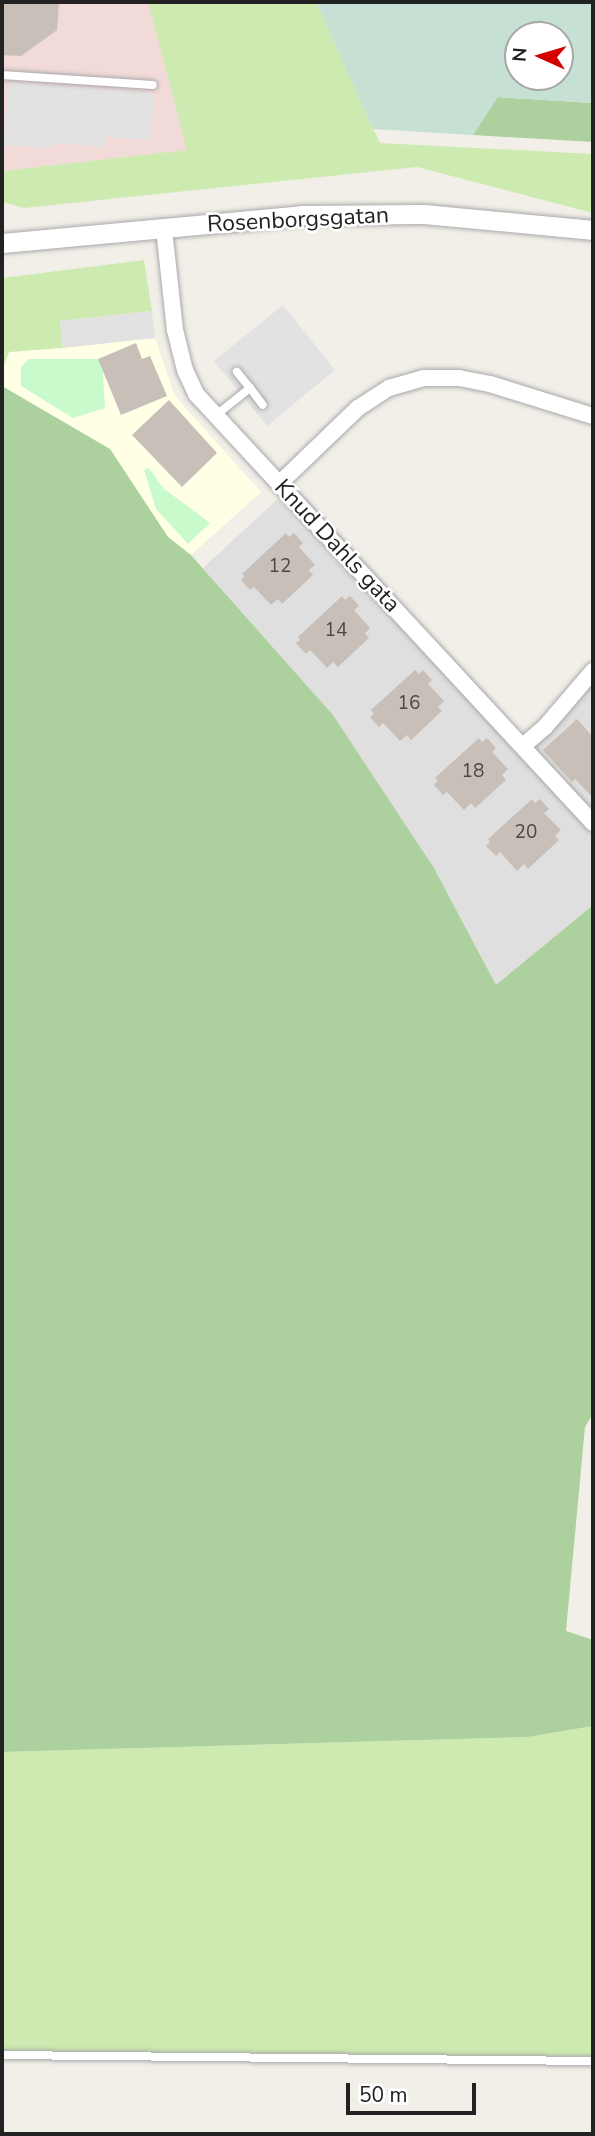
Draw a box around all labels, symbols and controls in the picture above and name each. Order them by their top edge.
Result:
north arrow [504,21,574,91]
text: N [507,47,534,63]
street label: Rosenborgsgatan [206,201,390,239]
street label: Knud Dahls gata [268,474,406,618]
house number: 12 [269,556,291,578]
house number: 14 [325,620,347,642]
house number: 16 [398,693,420,715]
house number: 18 [462,761,484,783]
house number: 20 [515,822,537,844]
scale bar [350,2070,480,2114]
text: 50 m [359,2081,408,2109]

